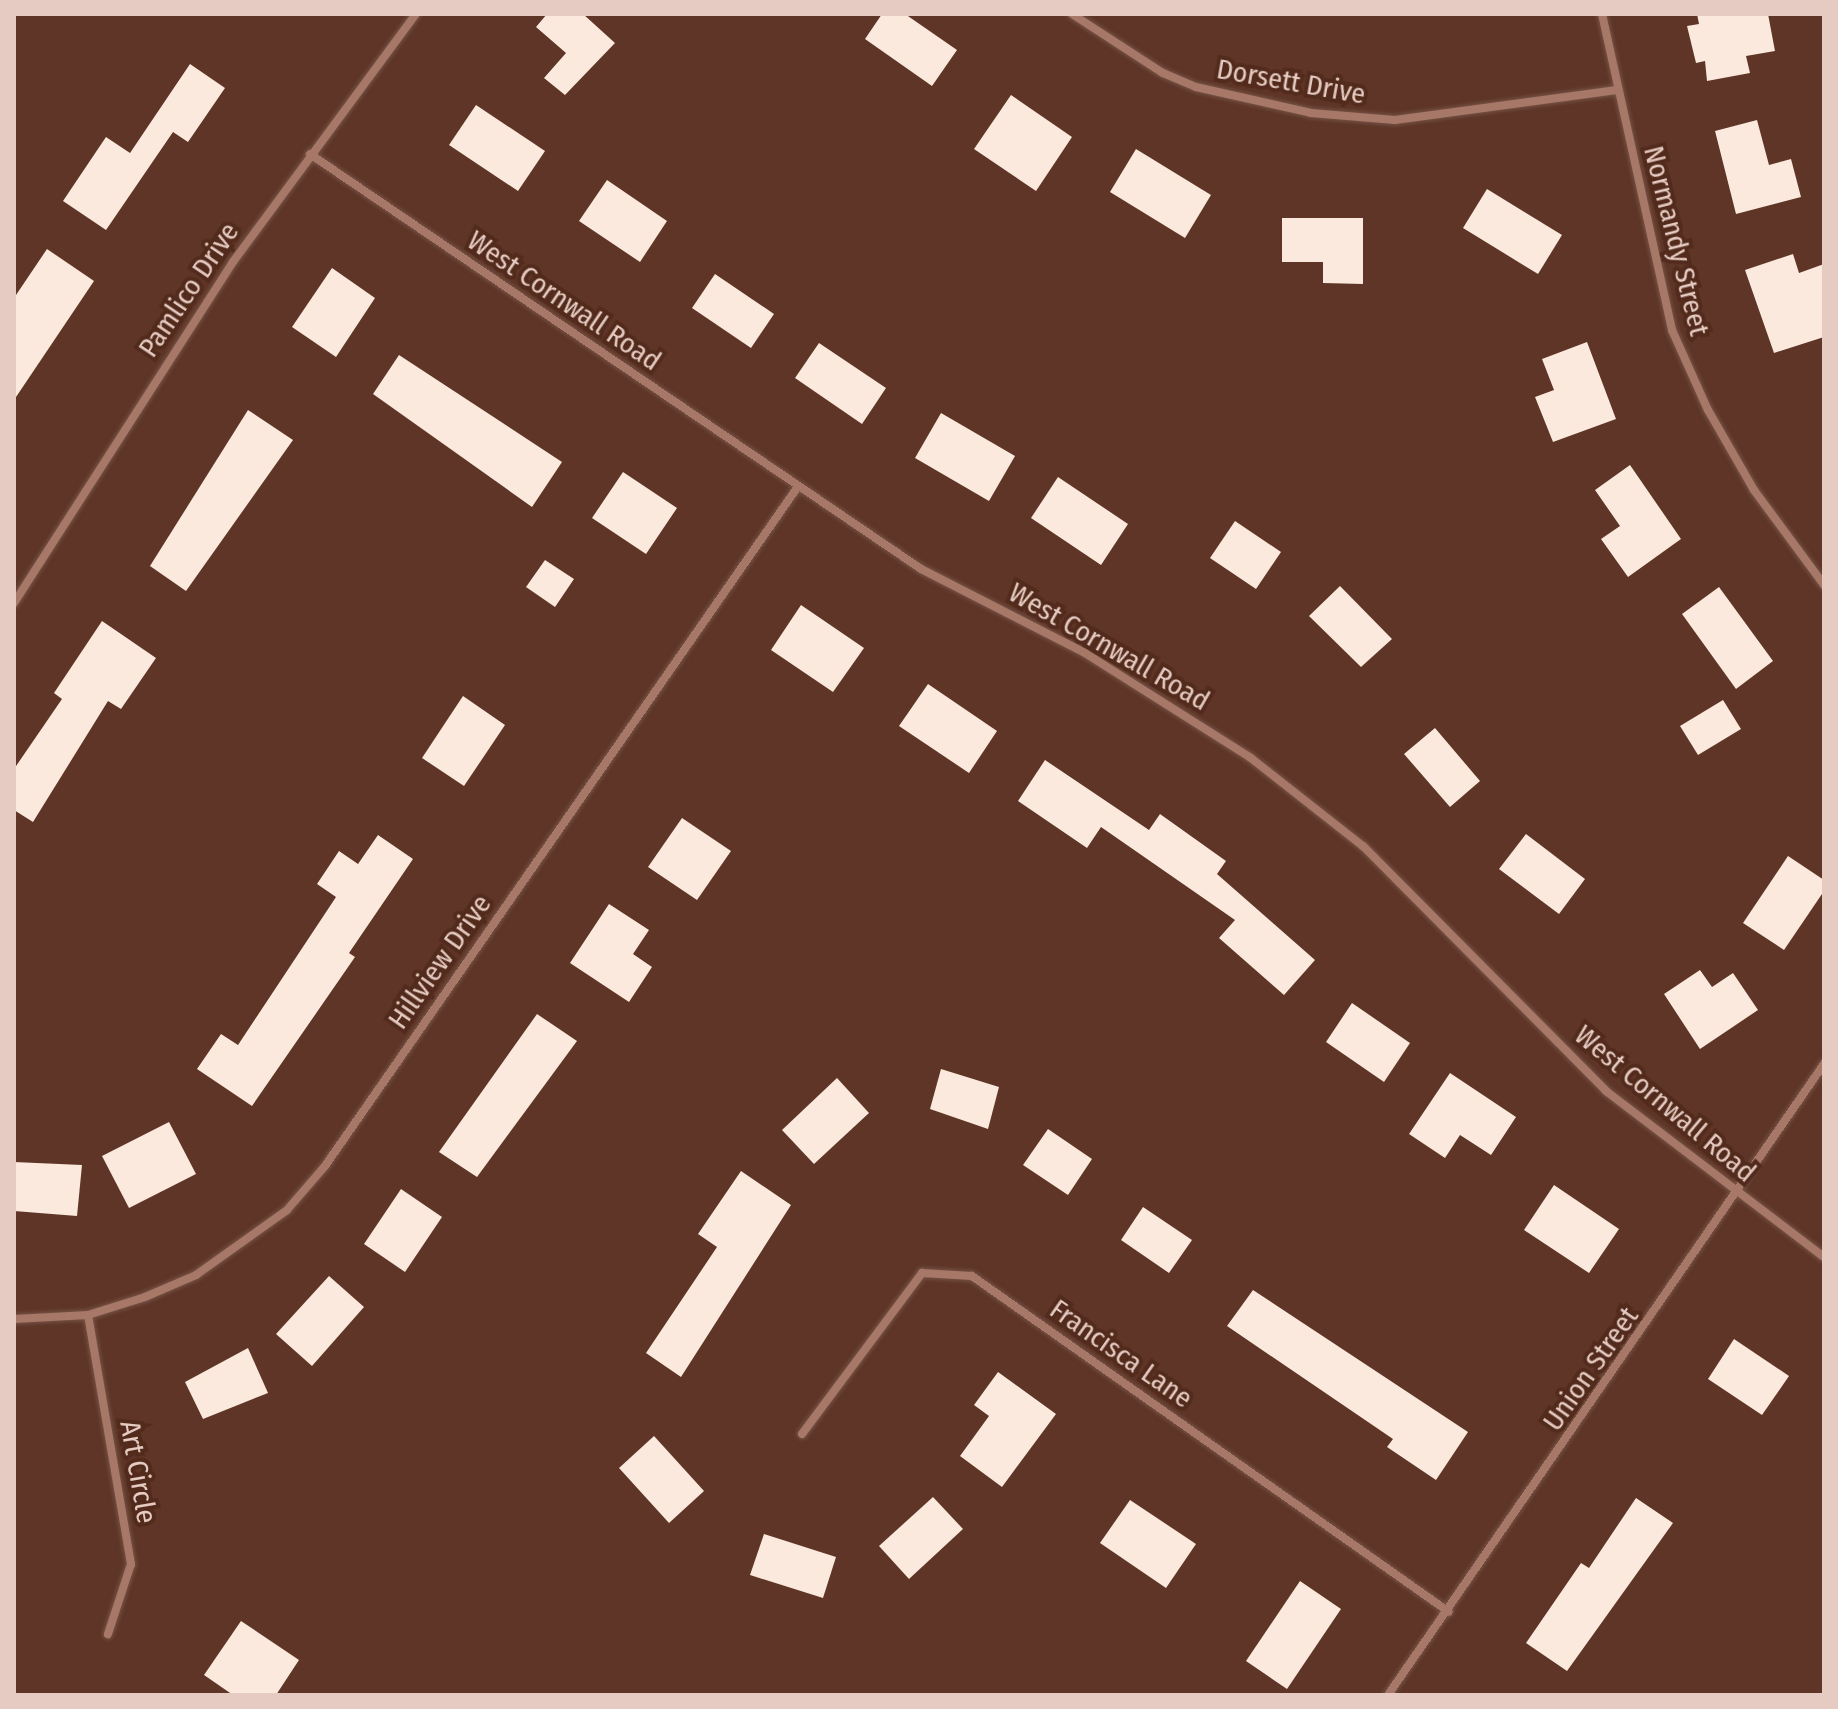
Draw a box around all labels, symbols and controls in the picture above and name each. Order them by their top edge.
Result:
street label: Dorsett Drive [1214,52,1368,112]
street label: Normandy Street [1636,143,1716,339]
street label: Pamlico Drive [132,216,246,364]
street label: West Cornwall Road [461,224,667,378]
street label: West Cornwall Road [1003,576,1215,718]
street label: Hillview Drive [381,888,499,1036]
street label: West Cornwall Road [1568,1019,1762,1189]
street label: Francisca Lane [1043,1293,1199,1415]
street label: Union Street [1536,1301,1646,1437]
street label: Art Circle [112,1418,164,1526]

